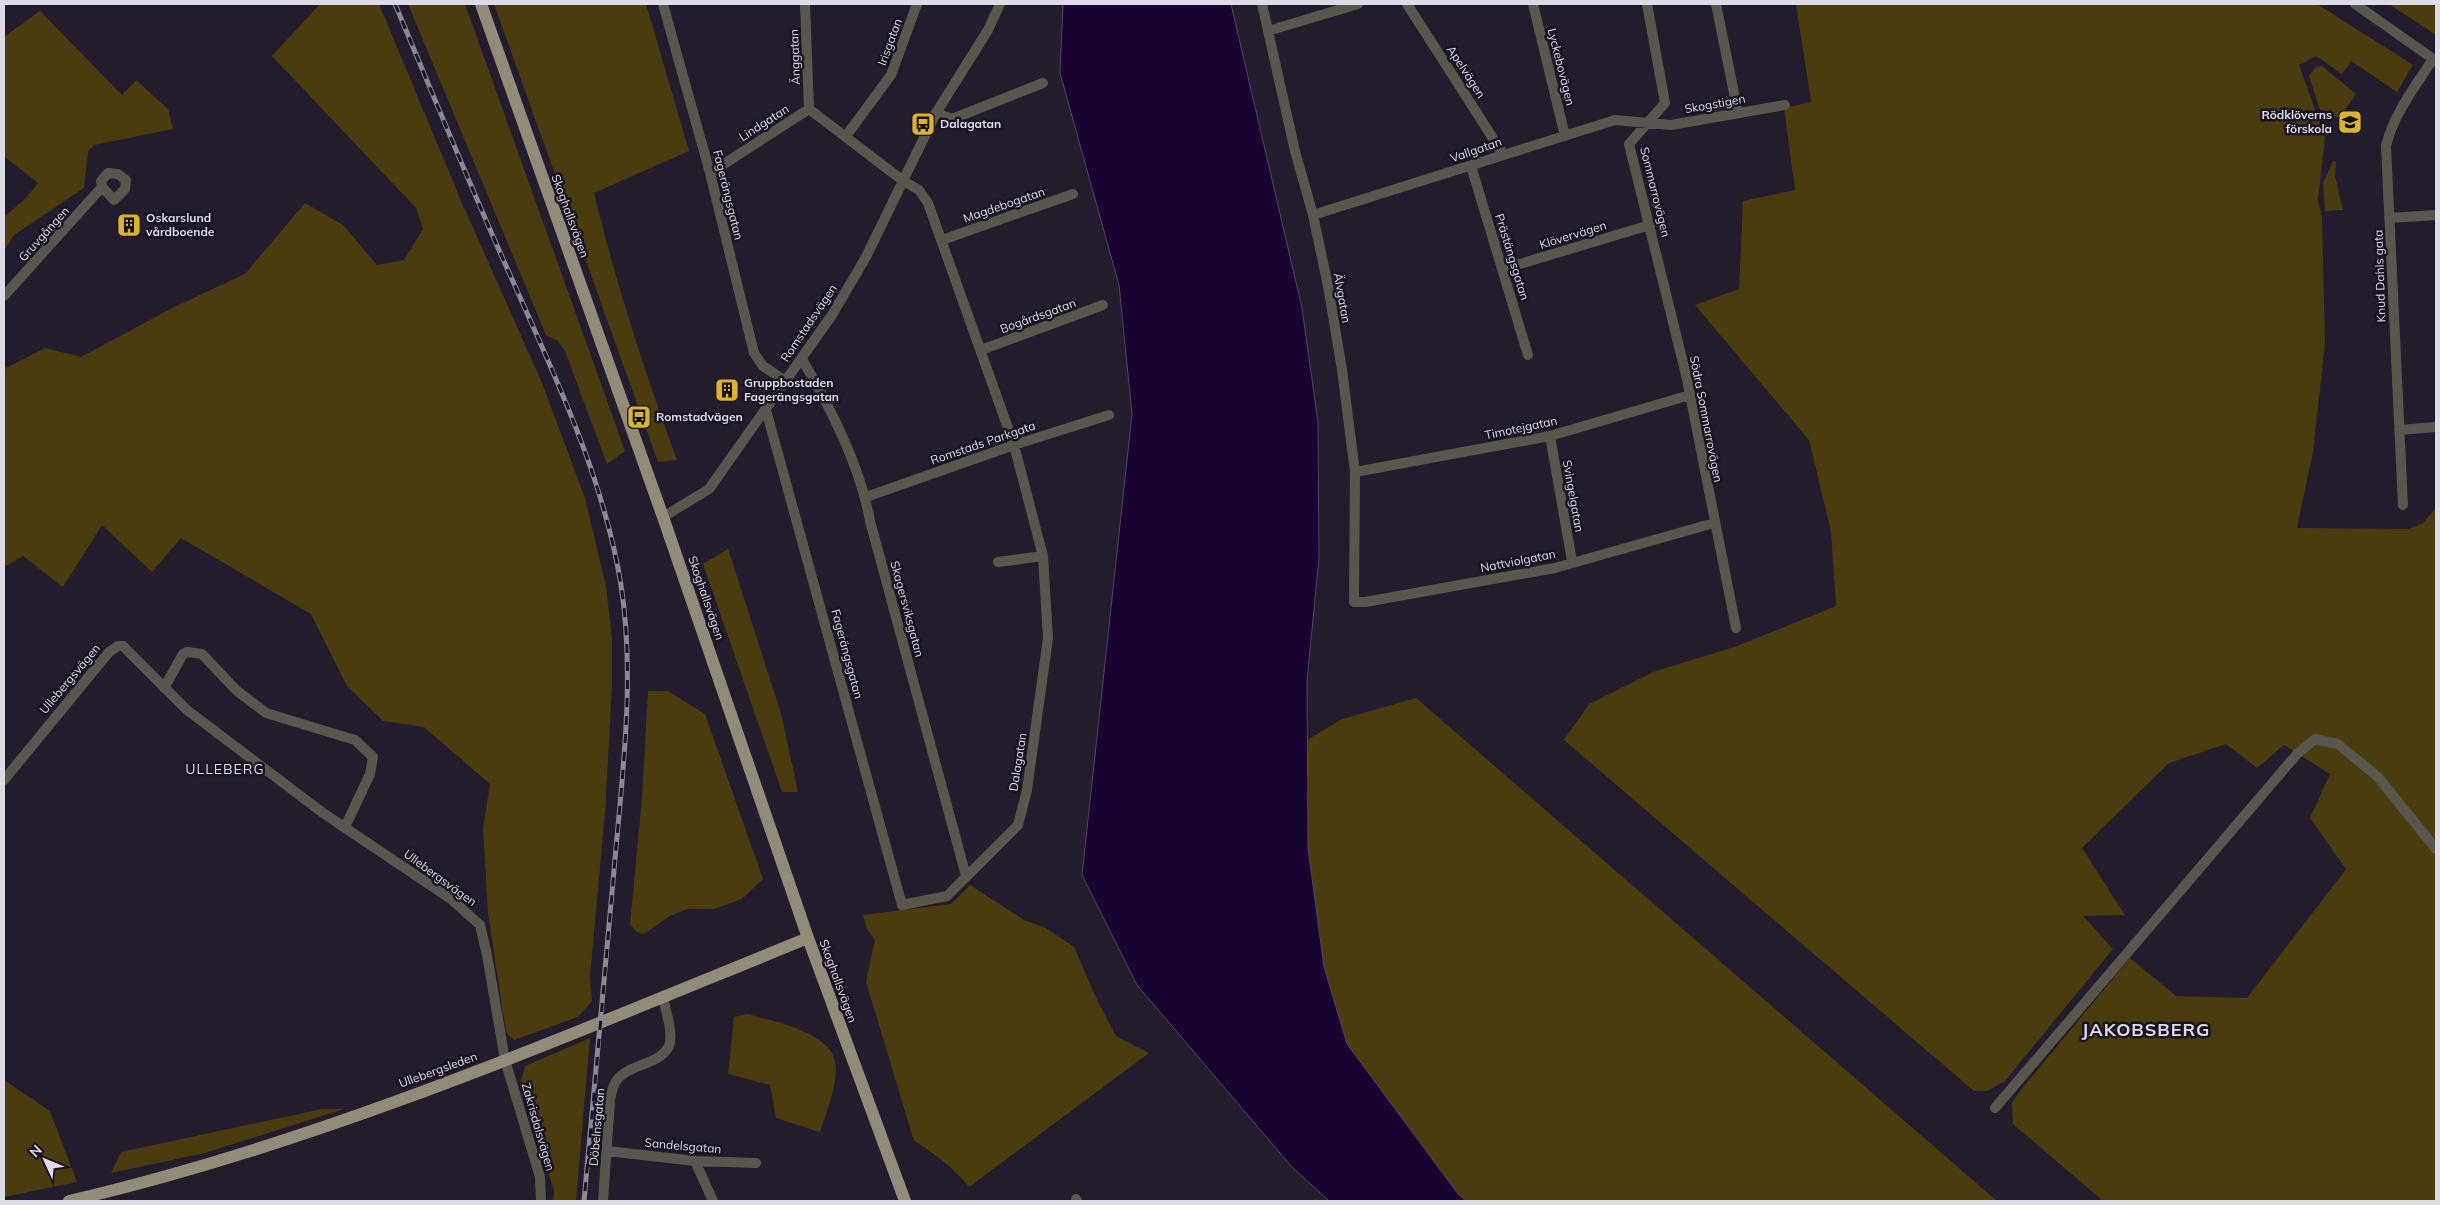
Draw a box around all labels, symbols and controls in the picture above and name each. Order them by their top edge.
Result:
street label: Irisgatan [874,16,905,67]
street label: Lyckebovägen [1545,27,1578,107]
street label: Änggatan [786,29,803,85]
street label: Apelvägen [1444,43,1489,101]
street label: Skogstigen [1683,91,1746,116]
street label: Lindgatan [736,101,792,144]
place label: Rödklöverns förskola [2261,107,2332,136]
school or university icon: Rödklöverns förskola [2337,109,2363,135]
bus stop icon: Dalagatan [910,111,936,137]
place label: Dalagatan [940,116,1001,131]
street label: Vallgatan [1448,134,1504,165]
street label: Sommarrovägen [1637,145,1674,239]
street label: Fagerängsgatan [710,148,747,241]
street label: Skoghallsvägen [548,172,593,260]
street label: Magdebogatan [961,184,1047,226]
street label: Gruvgången [15,203,72,264]
place label: Oskarslund vårdboende [145,210,215,239]
building icon: Oskarslund vårdboende [116,212,142,238]
street label: Prästängsgatan [1492,212,1533,302]
street label: Klövervägen [1538,217,1608,252]
street label: Knud Dahls gata [2370,229,2389,323]
street label: Älvgatan [1331,272,1354,324]
street label: Romstadsvägen [777,281,840,364]
street label: Bogårdsgatan [998,295,1078,336]
street label: Södra Sommarrovägen [1687,354,1726,483]
place label: Gruppbostaden Fagerängsgatan [744,375,839,404]
building icon: Gruppbostaden Fagerängsgatan [714,377,740,403]
bus stop icon: Romstadvägen [626,404,652,430]
place label: Romstadvägen [656,409,743,424]
street label: Timotejgatan [1483,412,1559,443]
street label: Romstads Parkgata [928,418,1037,468]
street label: Svingelgatan [1560,459,1587,533]
street label: Nattviolgatan [1479,546,1557,575]
street label: Skoghallsvägen [685,554,728,642]
street label: Skagersviksgatan [887,559,928,659]
street label: Fagerängsgatan [828,607,867,700]
street label: Ullebergsvägen [36,641,103,717]
street label: Dalagatan [1005,732,1030,792]
district label: ULLEBERG [185,760,265,778]
street label: Ullebergsvägen [401,846,480,909]
street label: Skoghallsvägen [816,937,861,1025]
district label: JAKOBSBERG [2082,1018,2210,1041]
street label: Ullebergsleden [397,1048,479,1091]
street label: Zakrisdalsvägen [519,1081,558,1173]
street label: Döbelnsgatan [586,1087,607,1167]
north arrow [20,1135,70,1185]
street label: Sandelsgatan [644,1135,722,1156]
text: N [26,1141,46,1161]

